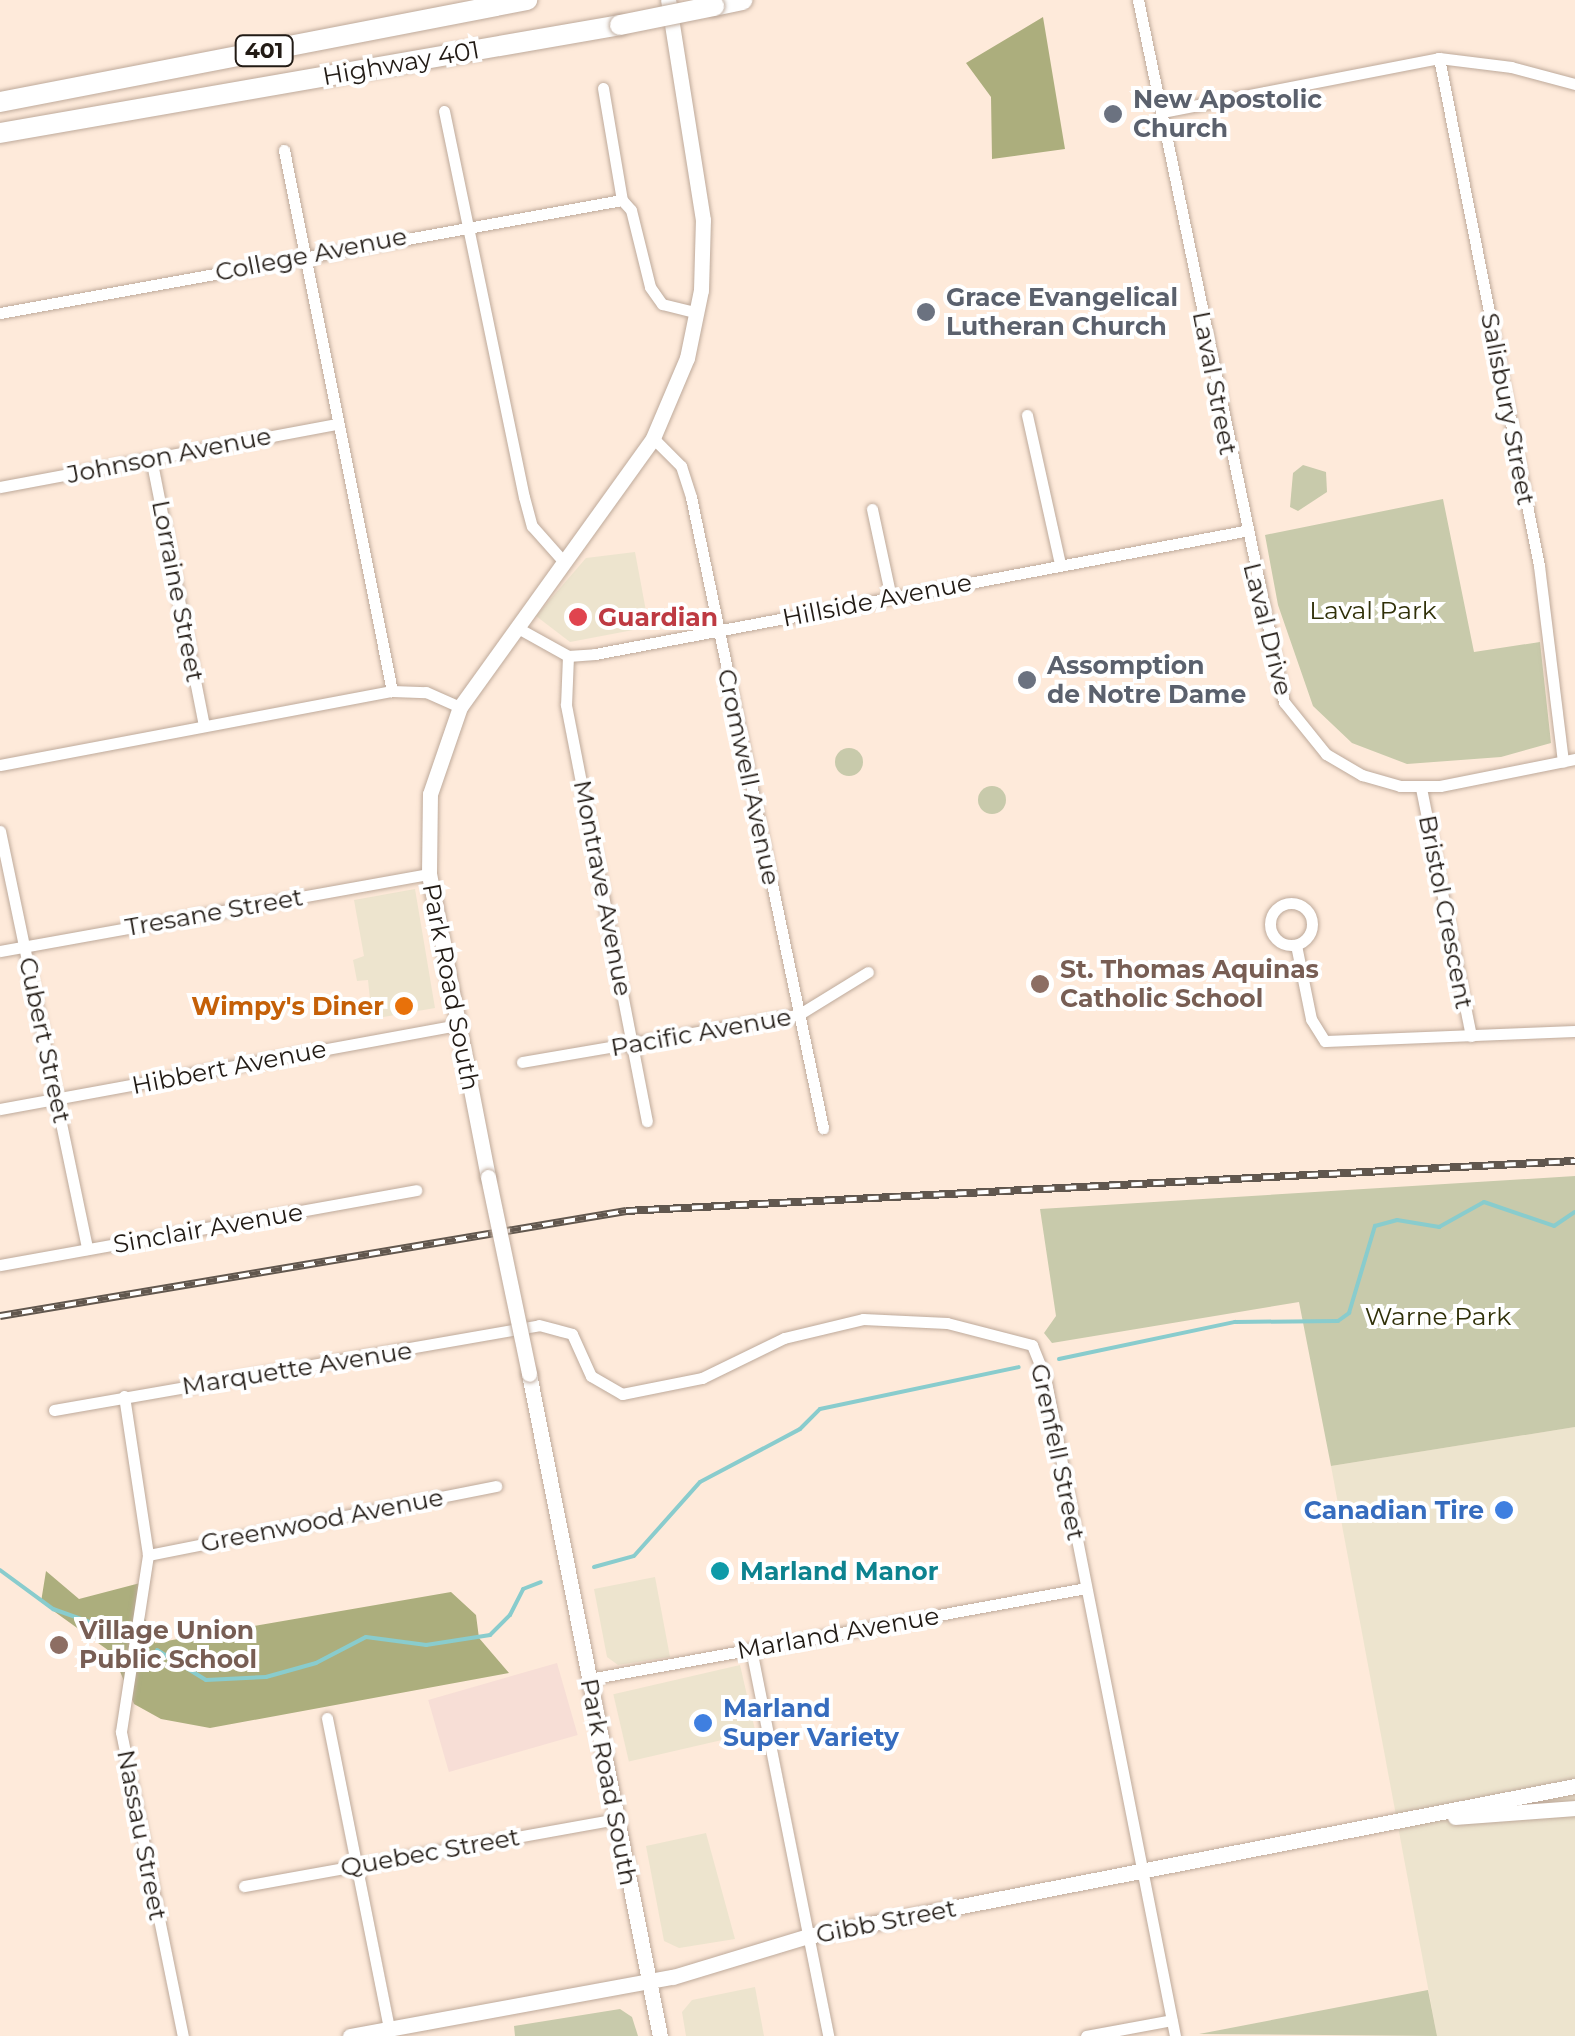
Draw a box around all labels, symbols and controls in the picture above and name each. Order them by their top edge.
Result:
road number: 401 [234,34,294,68]
street label: Highway 401 [320,34,482,92]
place label: New Apostolic Church [1133,85,1322,144]
marker: New Apostolic Church [1102,103,1124,125]
street label: College Avenue [213,221,409,287]
place label: Grace Evangelical Lutheran Church [946,283,1178,342]
marker: Grace Evangelical Lutheran Church [915,301,937,323]
street label: Laval Street [1186,309,1244,457]
street label: Salisbury Street [1475,310,1541,508]
street label: Johnson Avenue [64,420,274,490]
street label: Lorraine Street [146,498,210,684]
street label: Laval Drive [1237,559,1299,699]
street label: Hillside Avenue [780,567,974,633]
park label: Laval Park [1309,595,1437,625]
place label: Guardian [598,602,718,632]
marker: Guardian [567,606,589,628]
place label: Assomption de Notre Dame [1047,651,1246,710]
street label: Cromwell Avenue [711,666,787,888]
marker: Assomption de Notre Dame [1016,669,1038,691]
street label: Montrave Avenue [567,778,639,998]
street label: Bristol Crescent [1412,812,1480,1012]
street label: Park Road South [416,881,486,1093]
street label: Tresane Street [123,882,305,942]
street label: Cubert Street [13,954,77,1126]
place label: St. Thomas Aquinas Catholic School [1060,955,1319,1014]
marker: St. Thomas Aquinas Catholic School [1029,973,1051,995]
place label: Wimpy's Diner [191,991,384,1021]
marker: Wimpy's Diner [393,995,415,1017]
street label: Pacific Avenue [608,1001,794,1063]
street label: Hibbert Avenue [129,1033,329,1101]
street label: Sinclair Avenue [111,1197,305,1259]
park label: Warne Park [1365,1301,1511,1331]
street label: Marquette Avenue [180,1335,414,1401]
street label: Grenfell Street [1025,1361,1091,1543]
street label: Greenwood Avenue [198,1482,446,1558]
place label: Canadian Tire [1304,1495,1484,1525]
marker: Canadian Tire [1493,1499,1515,1521]
place label: Marland Manor [740,1556,939,1586]
marker: Marland Manor [709,1560,731,1582]
street label: Marland Avenue [735,1600,941,1666]
place label: Village Union Public School [79,1616,257,1675]
marker: Village Union Public School [48,1634,70,1656]
street label: Park Road South [574,1676,644,1888]
place label: Marland Super Variety [723,1694,899,1753]
marker: Marland Super Variety [692,1712,714,1734]
street label: Nassau Street [111,1747,173,1923]
street label: Quebec Street [338,1822,522,1882]
street label: Gibb Street [813,1893,959,1949]

